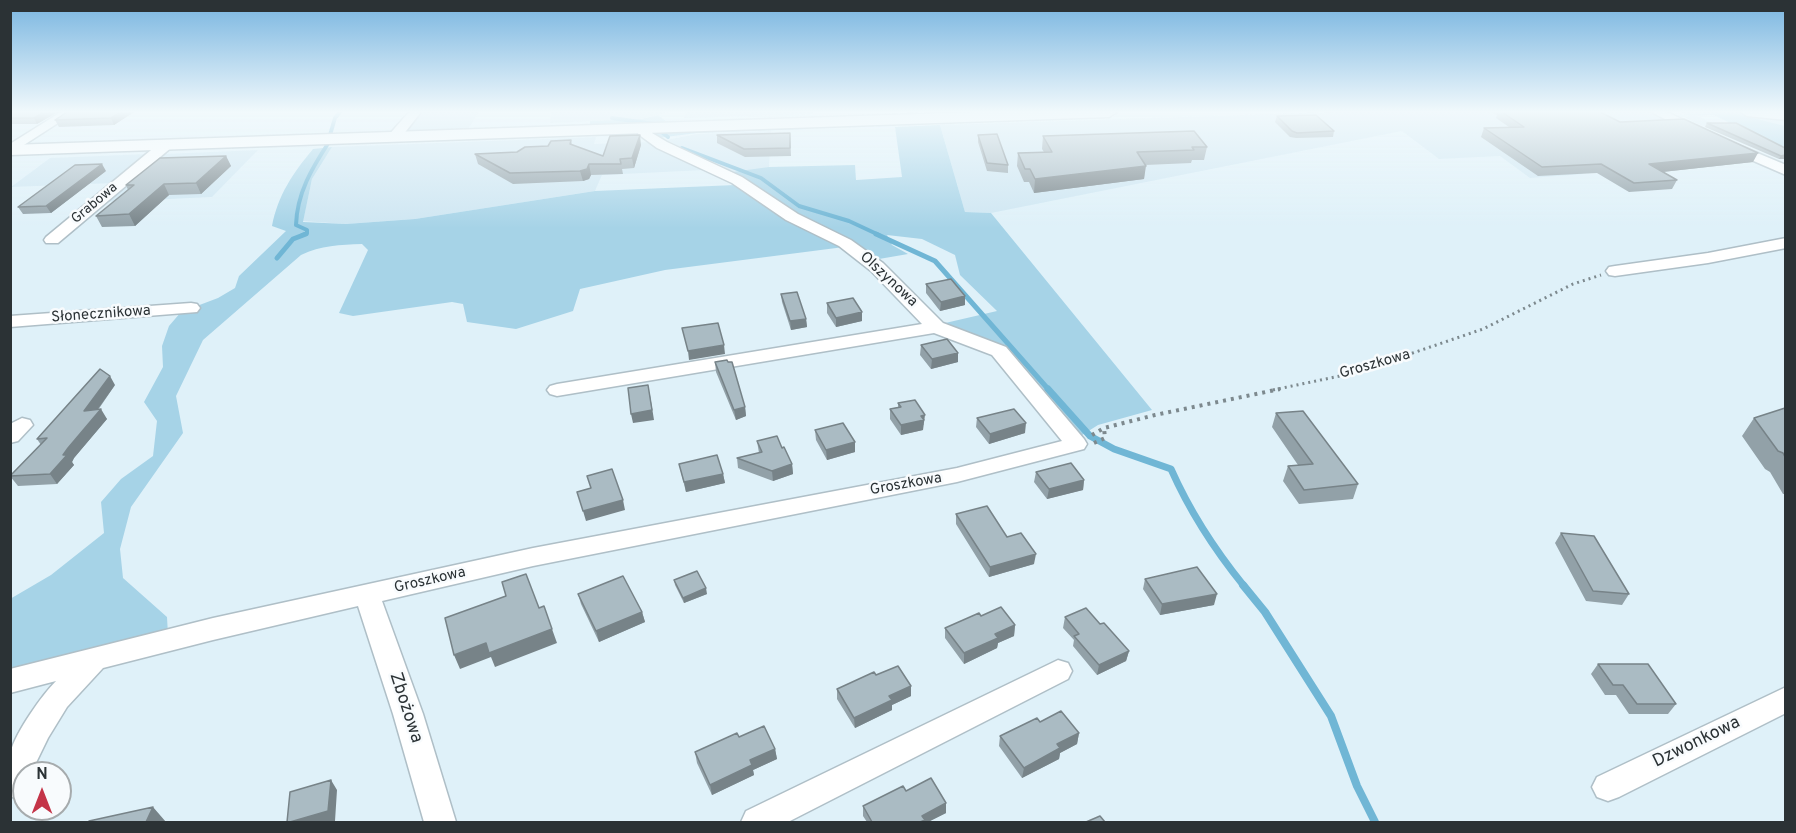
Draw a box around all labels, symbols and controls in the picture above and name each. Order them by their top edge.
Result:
street label: Grabowa [68,180,122,228]
street label: Olszynowa [855,249,921,311]
street label: Słonecznikowa [51,303,151,327]
street label: Groszkowa [1338,346,1412,384]
street label: Groszkowa [869,470,943,500]
street label: Groszkowa [393,564,467,598]
street label: Zbożowa [383,670,427,746]
street label: Dzwonkowa [1650,713,1744,773]
north arrow [12,761,72,821]
text: N [36,765,48,785]

